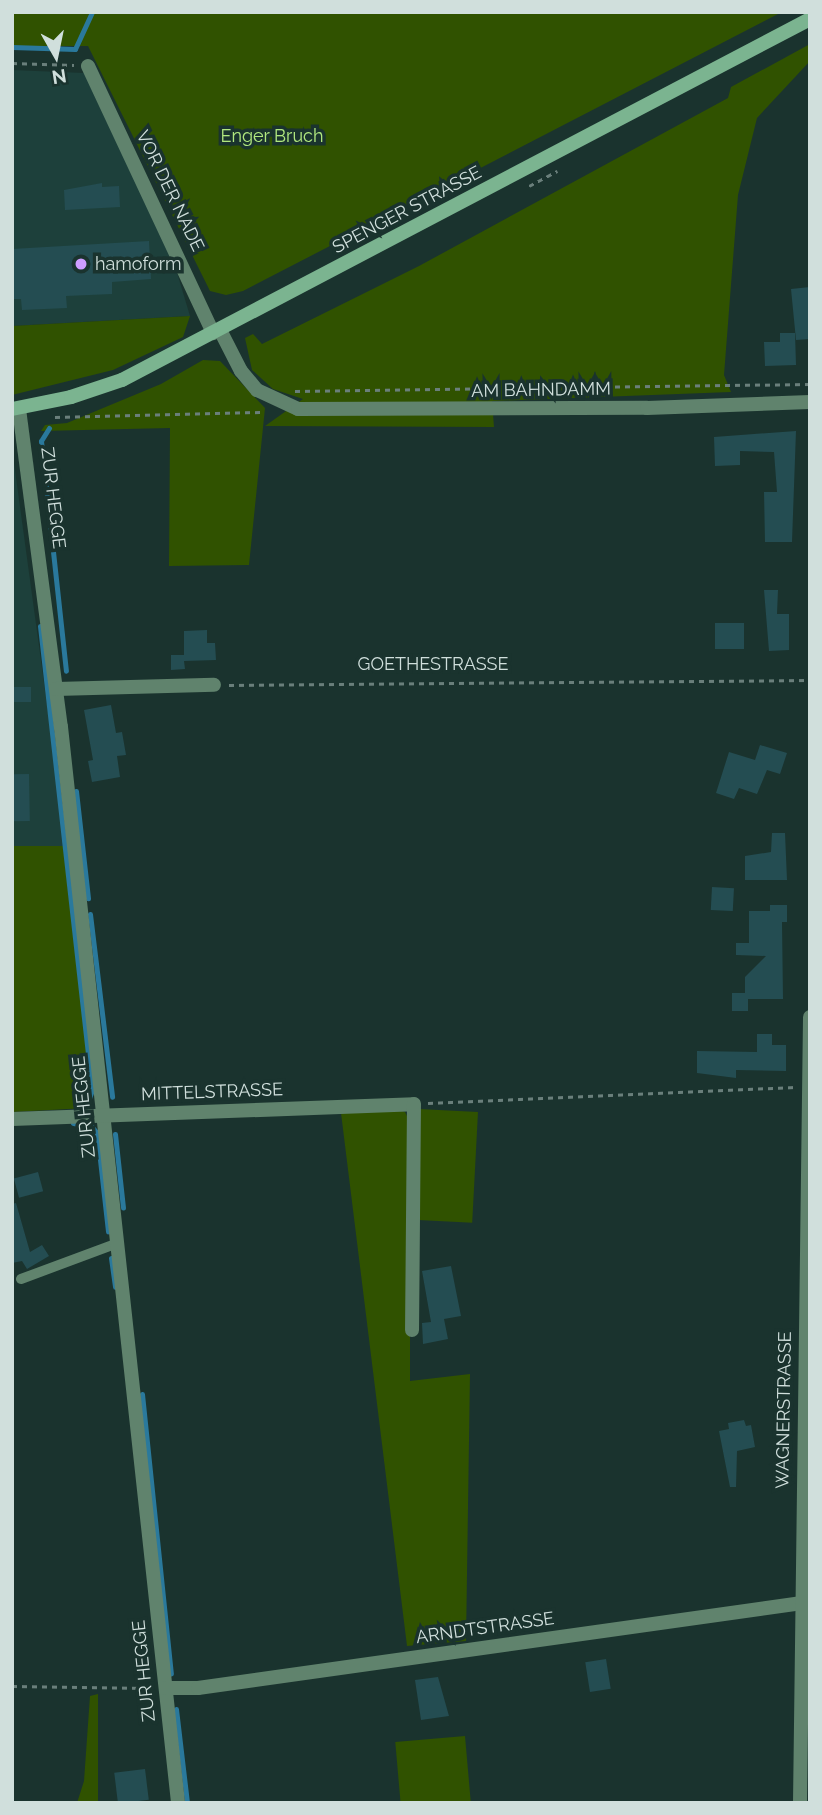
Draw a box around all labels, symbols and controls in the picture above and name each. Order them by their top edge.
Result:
north arrow [21,21,91,91]
text: N [50,65,68,89]
park label: Enger Bruch [220,125,324,147]
street label: VOR DER NADE [131,127,209,255]
street label: SPENGER STRASSE [329,162,485,258]
place label: hamoform [95,253,182,275]
marker: hamoform [73,256,89,272]
street label: AM BAHNDAMM [471,378,611,402]
street label: ZUR HEGGE [36,446,70,550]
street label: GOETHESTRASSE [358,653,508,675]
street label: ZUR HEGGE [68,1055,100,1159]
street label: MITTELSTRASSE [141,1079,283,1105]
street label: WAGNERSTRASSE [772,1331,796,1489]
street label: ARNDTSTRASSE [414,1608,556,1648]
street label: ZUR HEGGE [128,1619,160,1723]

